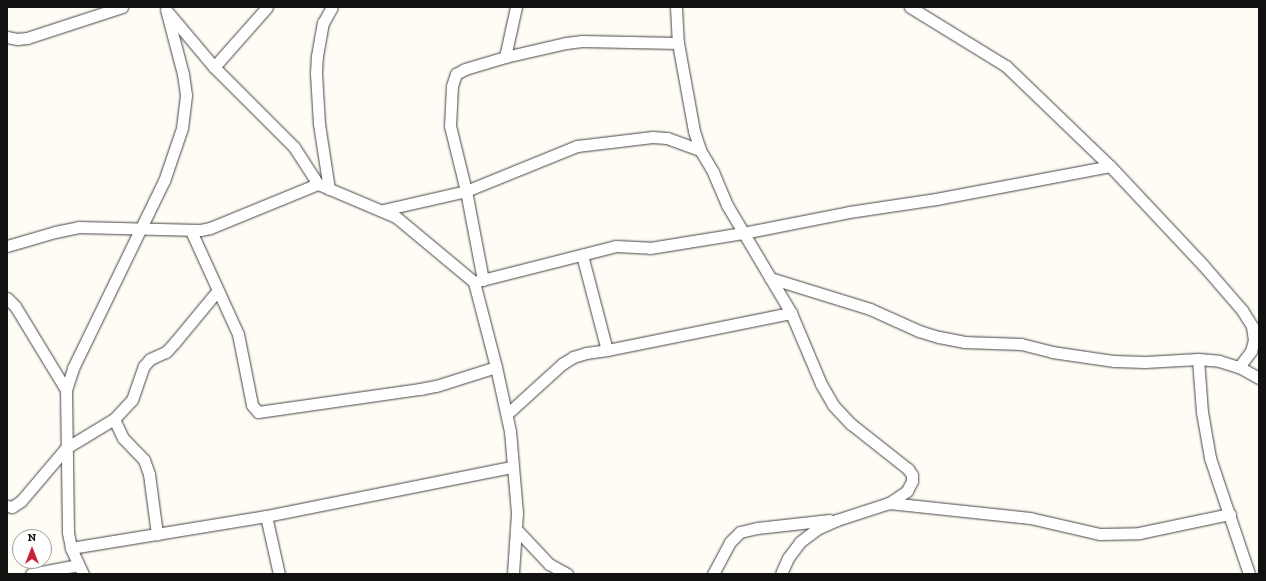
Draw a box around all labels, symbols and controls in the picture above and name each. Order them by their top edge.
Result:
north arrow [12,529,52,569]
text: N [28,531,36,544]

